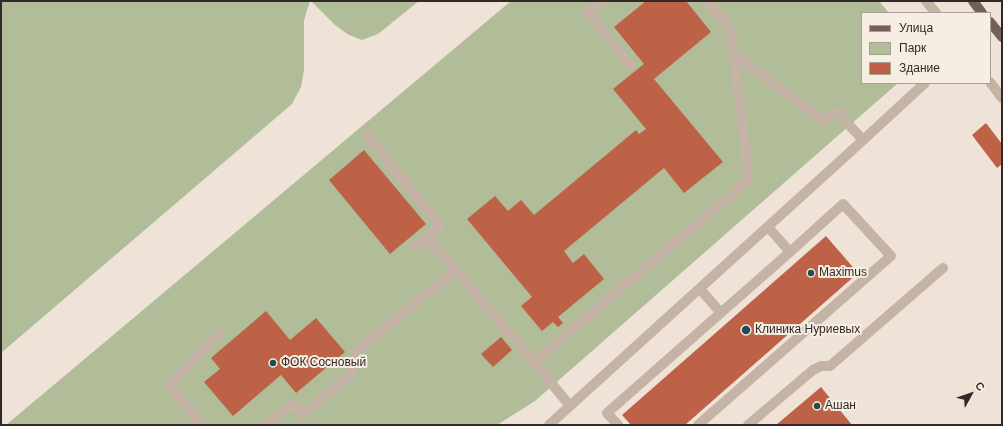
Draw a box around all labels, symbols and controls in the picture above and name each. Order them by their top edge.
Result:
legend [861,12,991,84]
text: Улица [899,21,933,35]
text: Парк [899,41,926,55]
text: Здание [899,61,940,75]
place label: Maximus [819,266,867,280]
marker: Maximus [806,268,816,278]
place label: Клиника Нуриевых [755,323,860,337]
marker: Клиника Нуриевых [740,324,752,336]
place label: ФОК Сосновый [281,356,366,370]
marker: ФОК Сосновый [268,358,278,368]
north arrow [951,374,991,414]
text: С [973,379,987,393]
place label: Ашан [825,399,856,413]
marker: Ашан [812,401,822,411]

